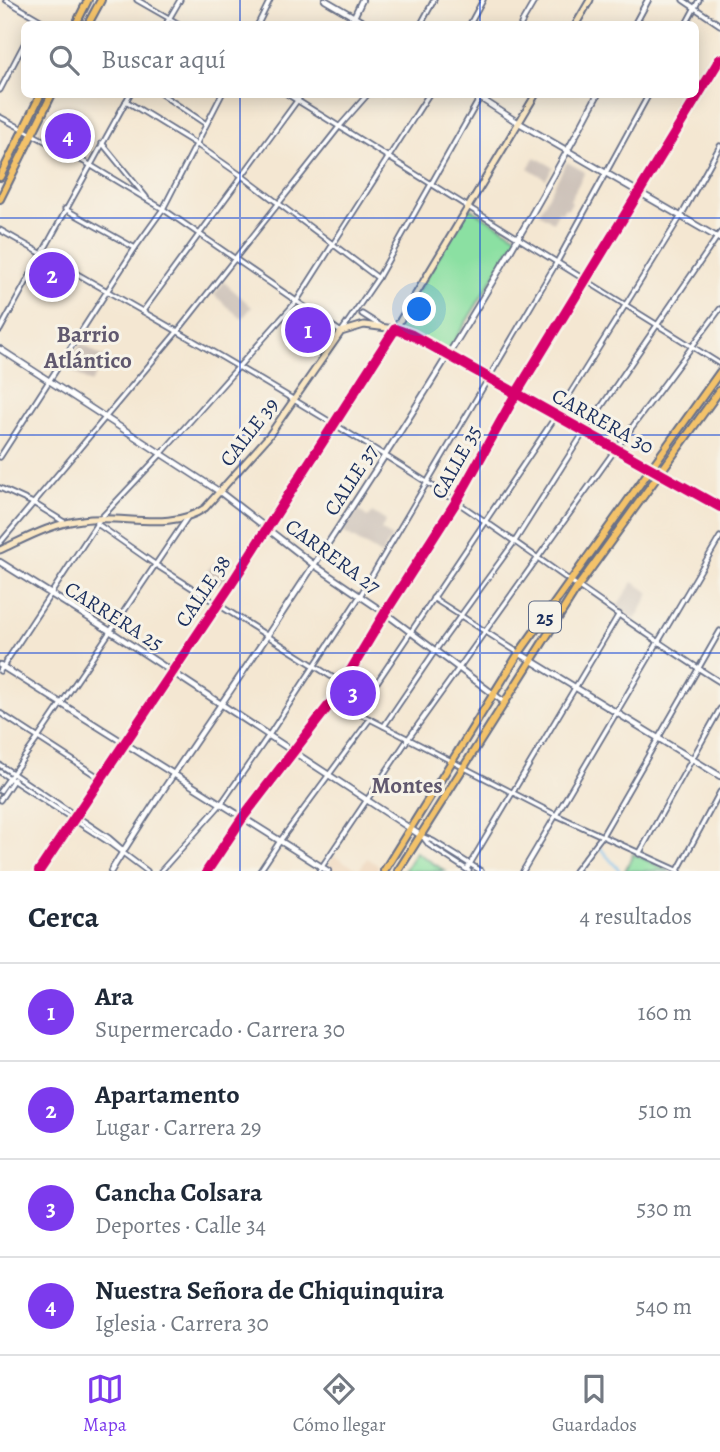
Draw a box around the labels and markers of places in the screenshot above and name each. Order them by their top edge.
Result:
pin: 4 [45,110,91,162]
pin: 2 [29,249,75,301]
pin: 1 [285,304,331,356]
pin: 3 [330,667,376,719]

